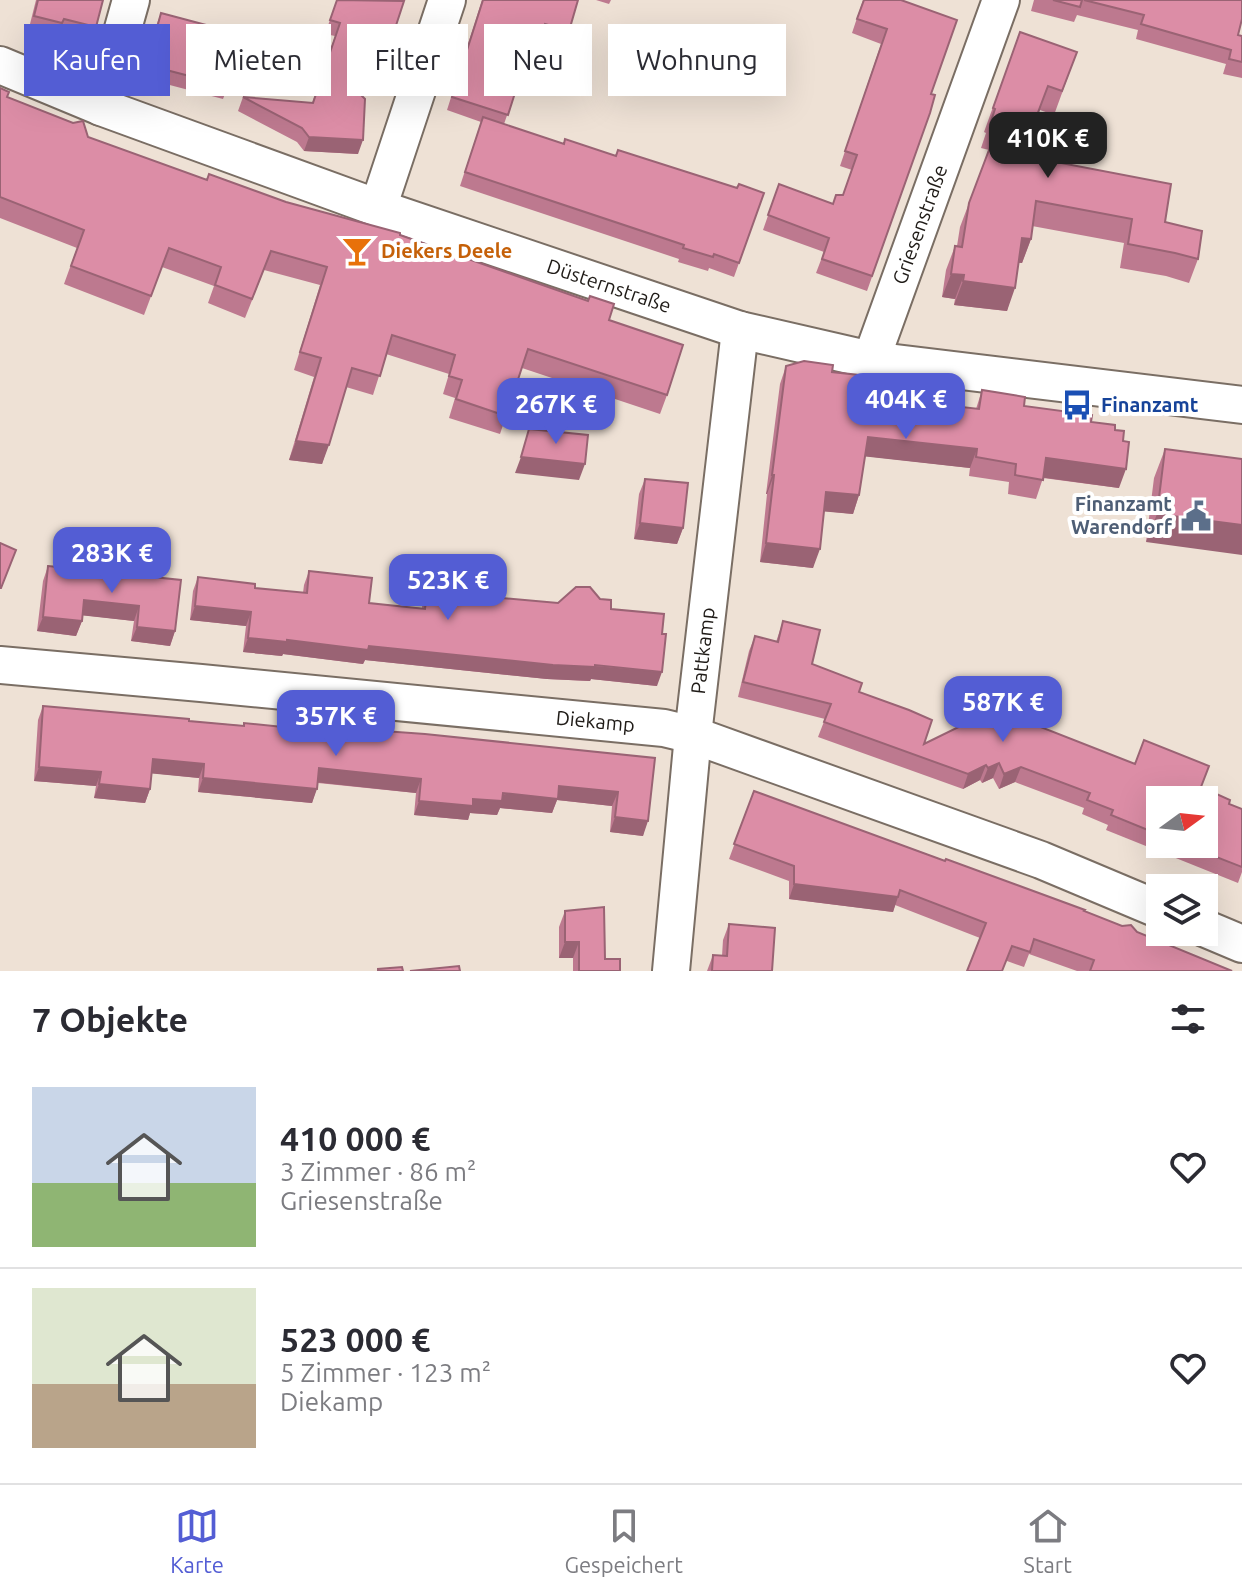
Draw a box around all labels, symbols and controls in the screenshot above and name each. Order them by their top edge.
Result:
chip: Kaufen [24,24,170,96]
chip: Mieten [186,24,331,96]
chip: Filter [347,24,468,96]
chip: Neu [484,24,592,96]
chip: Wohnung [608,24,786,96]
pin: 410K € [983,112,1113,180]
text: 410K € [1007,123,1089,152]
street label: Griesenstraße [887,161,952,287]
bar icon: Diekers Deele [340,234,374,268]
place label: Diekers Deele [381,239,512,262]
street label: Düsternstraße [544,254,674,317]
pin: 404K € [841,373,971,441]
pin: 267K € [491,378,621,446]
text: 404K € [865,384,947,413]
bus stop icon: Finanzamt [1060,388,1094,422]
text: 267K € [515,389,597,418]
place label: Finanzamt [1101,393,1199,416]
place label: Finanzamt Warendorf [1071,492,1173,538]
public building icon: Finanzamt Warendorf [1179,499,1213,533]
pin: 283K € [47,527,177,595]
text: 283K € [71,538,153,567]
pin: 523K € [383,554,513,622]
text: 523K € [407,565,489,594]
street label: Pattkamp [686,606,719,695]
pin: 587K € [938,676,1068,744]
text: 587K € [962,687,1044,716]
pin: 357K € [271,690,401,758]
text: 357K € [295,701,377,730]
street label: Diekamp [555,706,636,736]
north arrow [1146,786,1218,858]
map controls [1146,786,1218,946]
button: layers [1146,874,1218,946]
icon: filters [1166,997,1210,1041]
text: 7 Objekte [32,1000,188,1038]
icon: home [96,1119,192,1215]
text: 410 000 € [280,1119,430,1157]
icon: heart [1166,1145,1210,1189]
text: 3 Zimmer · 86 m² [280,1157,476,1186]
text: Griesenstraße [280,1186,443,1215]
icon: home [96,1320,192,1416]
text: 523 000 € [280,1320,430,1358]
icon: heart [1166,1346,1210,1390]
text: 5 Zimmer · 123 m² [280,1358,491,1387]
text: Diekamp [280,1387,383,1416]
tab: Karte [170,1504,224,1577]
tab: Gespeichert [564,1504,683,1577]
tab: Start [1023,1504,1072,1577]

